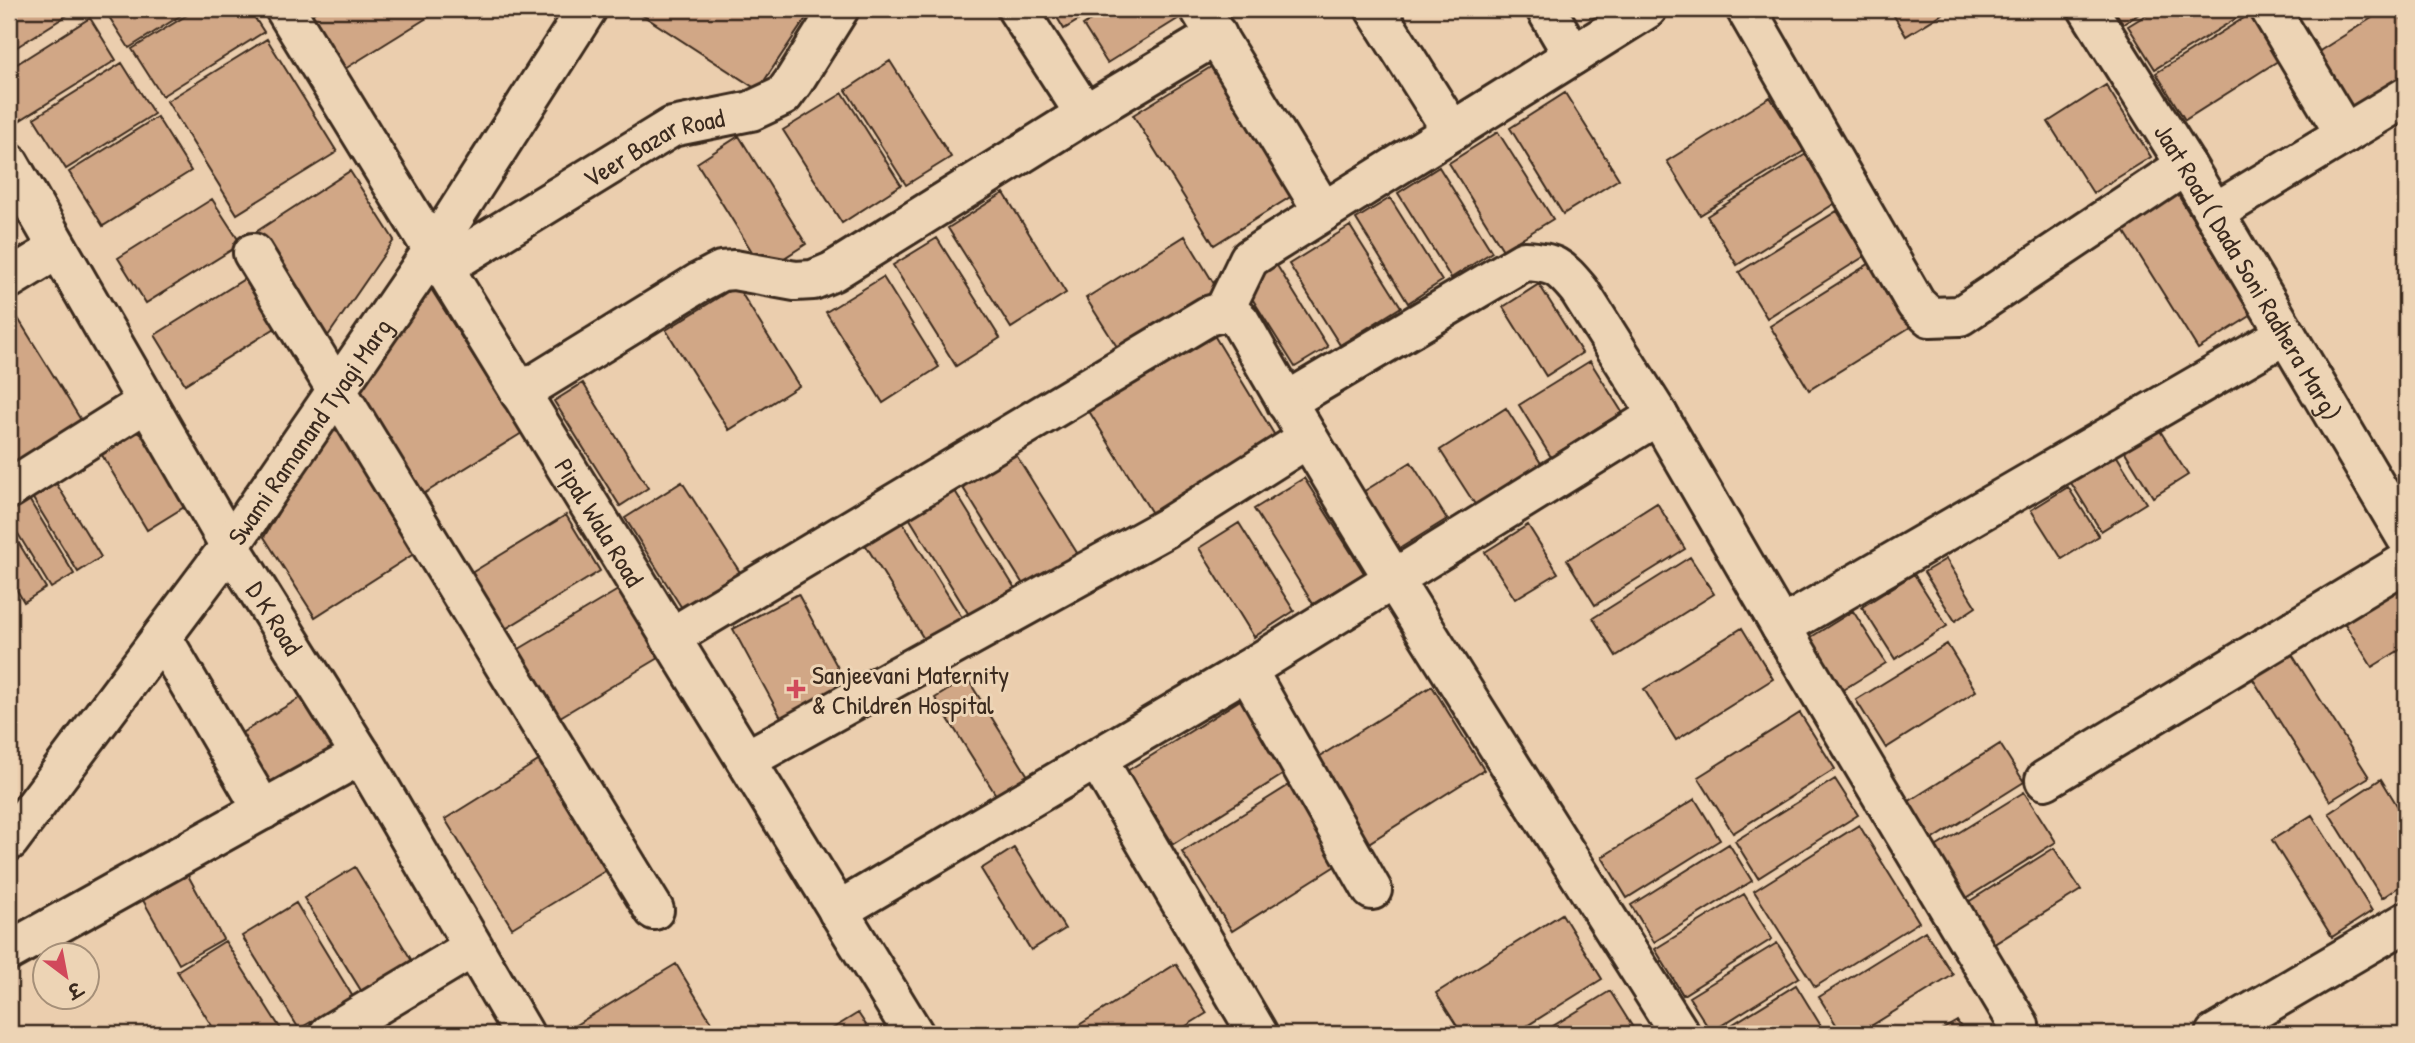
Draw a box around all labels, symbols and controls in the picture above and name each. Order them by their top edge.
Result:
street label: Veer Bazar Road [576,99,727,195]
street label: Jaat Road ( Dada Soni Radhera Marg) [2147,117,2350,427]
street label: Swami Ramanand Tyagi Marg [219,311,399,551]
street label: Pipal Wala Road [547,451,653,593]
street label: D K Road [239,574,311,661]
place label: Sanjeevani Maternity & Children Hospital [812,657,1009,722]
marker: Sanjeevani Maternity & Children Hospital [786,679,806,699]
north arrow [32,942,102,1012]
text: उ [61,975,89,1006]

